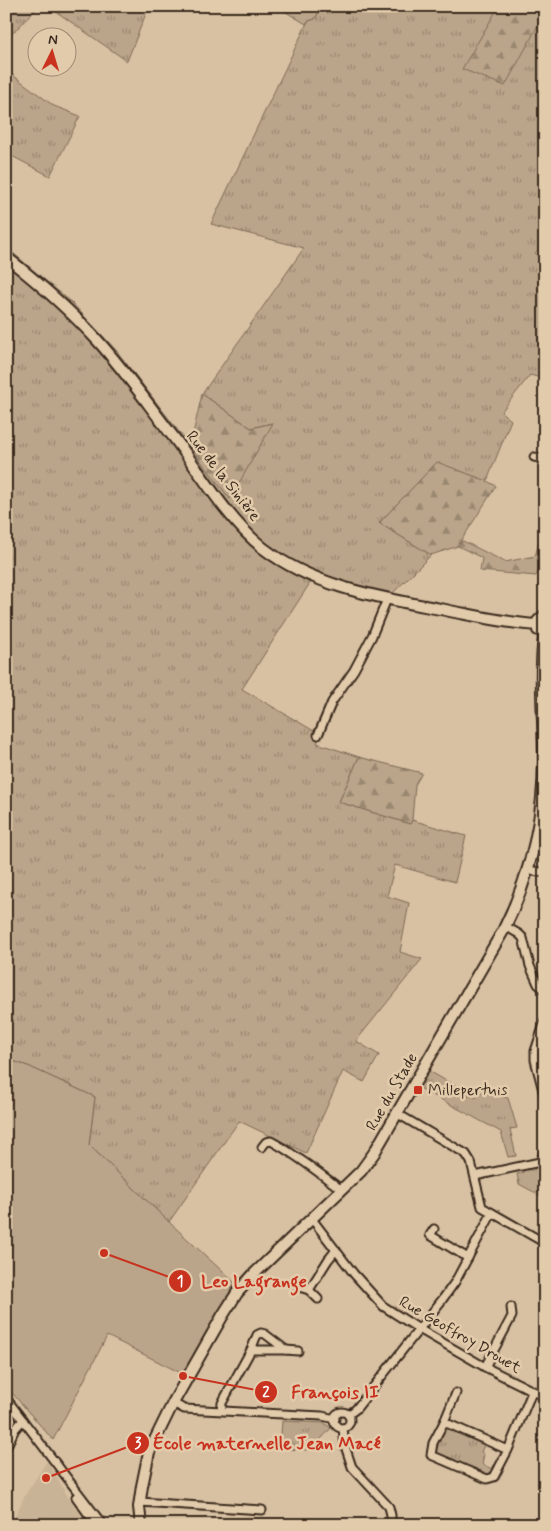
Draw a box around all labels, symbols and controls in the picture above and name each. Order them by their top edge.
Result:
north arrow [28,28,78,78]
text: N [48,31,58,49]
street label: Rue de la Sinière [181,426,265,526]
street label: Rue du Stade [361,1049,423,1135]
place label: Millepertuis [428,1080,508,1101]
marker: Millepertuis [412,1084,424,1096]
callout: Leo Lagrange [168,1264,316,1297]
text: Leo Lagrange [201,1270,307,1296]
text: 1 [177,1272,183,1292]
street label: Rue Geoffroy Drouet [395,1291,525,1379]
callout: François II [254,1375,391,1408]
text: François II [291,1381,379,1405]
text: 2 [262,1383,270,1403]
callout: École maternelle Jean Macé [125,1426,383,1459]
text: École maternelle Jean Macé [153,1431,381,1456]
text: 3 [135,1434,142,1454]

